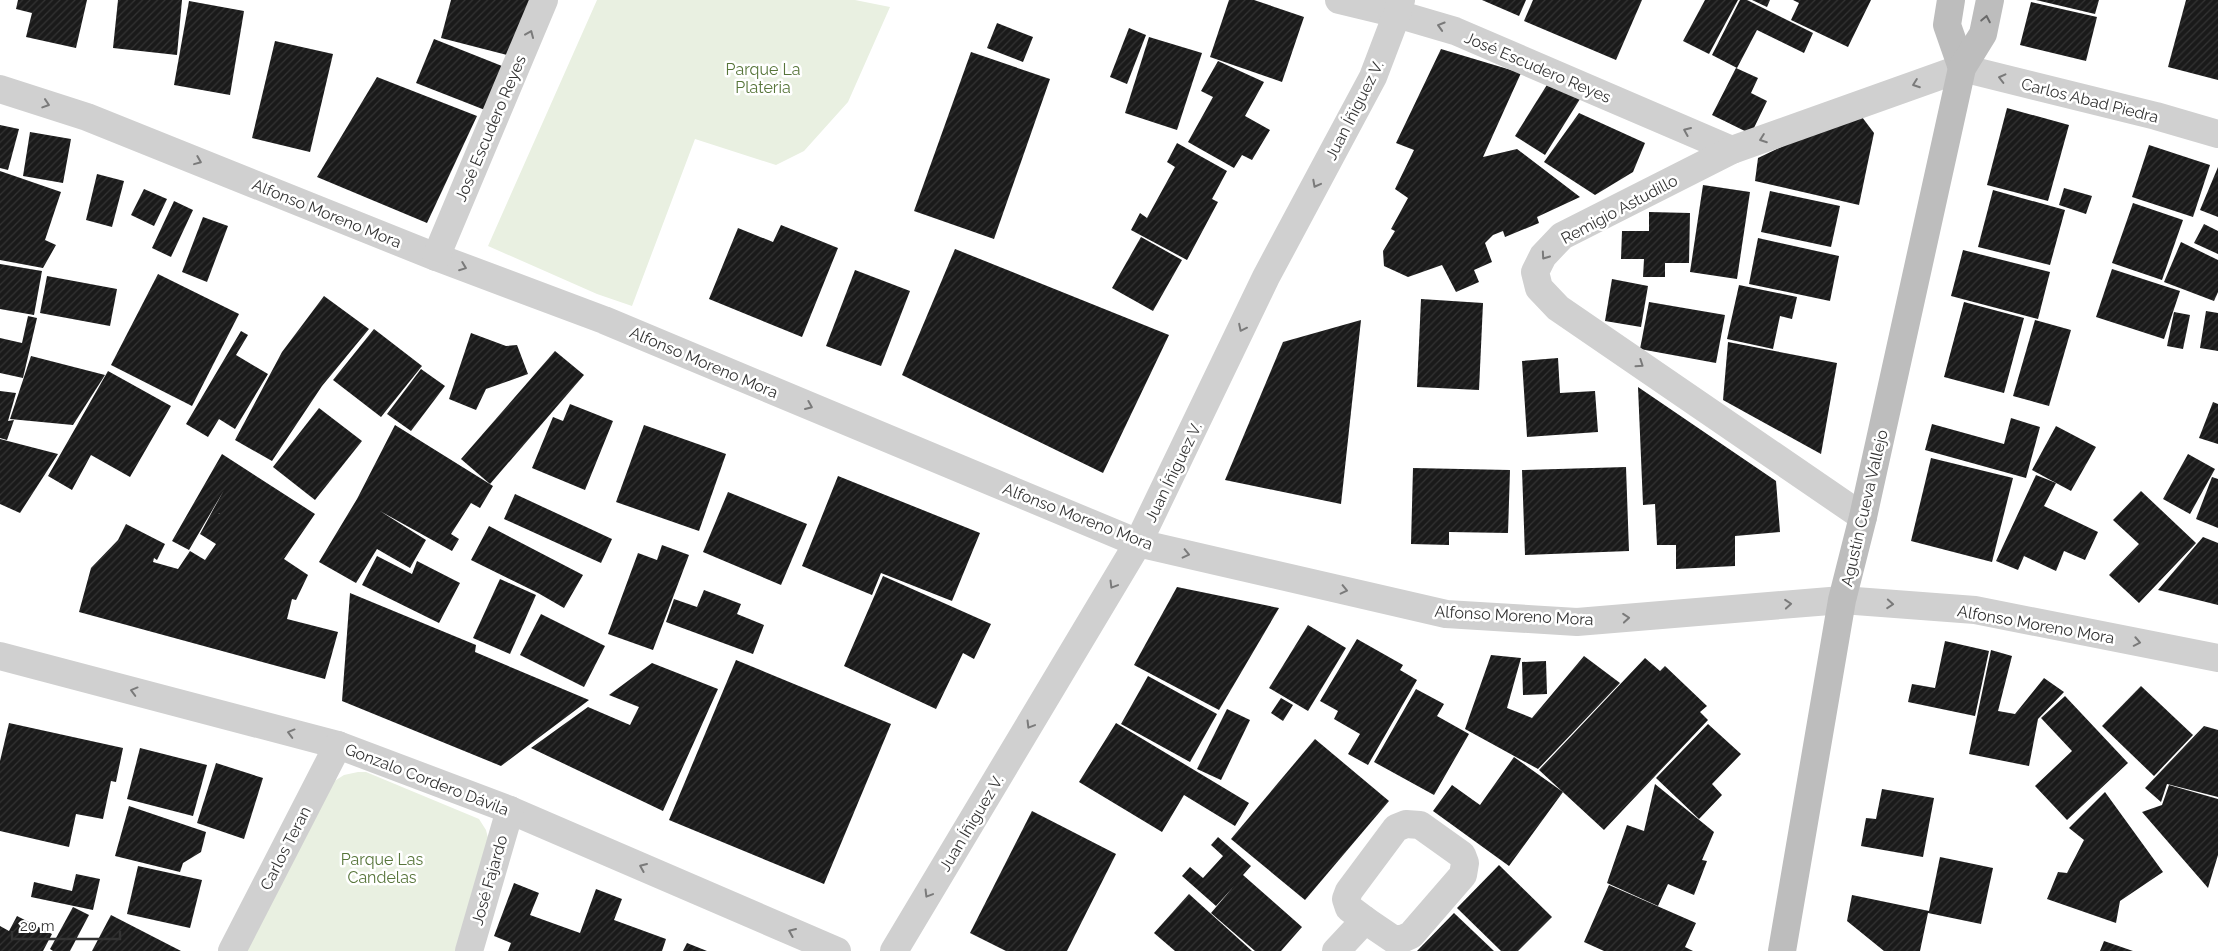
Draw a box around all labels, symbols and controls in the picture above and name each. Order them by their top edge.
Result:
one-way arrow [1980,15,1991,24]
one-way arrow [1437,22,1445,32]
street label: José Escudero Reyes [1462,28,1614,107]
one-way arrow [523,30,534,39]
street label: José Escudero Reyes [451,52,530,204]
street label: Juan Íñiguez V. [1320,57,1388,163]
park label: Parque La Plateria [726,60,800,97]
one-way arrow [1997,73,2006,84]
street label: Carlos Abad Piedra [2019,74,2161,127]
one-way arrow [1912,78,1921,88]
one-way arrow [42,98,50,108]
one-way arrow [1683,126,1692,137]
one-way arrow [1759,133,1768,143]
one-way arrow [194,156,202,166]
street label: Remigio Astudillo [1558,171,1681,248]
street label: Alfonso Moreno Mora [249,175,404,252]
one-way arrow [1312,178,1322,187]
one-way arrow [1542,250,1551,260]
one-way arrow [458,261,467,271]
street label: Alfonso Moreno Mora [627,323,781,402]
one-way arrow [1237,323,1248,332]
one-way arrow [1634,358,1644,367]
one-way arrow [804,399,813,410]
street label: Juan Íñiguez V. [1140,419,1206,525]
street label: Agustín Cueva Vallejo [1837,428,1892,588]
street label: Alfonso Moreno Mora [1000,479,1156,554]
one-way arrow [1181,548,1190,559]
one-way arrow [1110,580,1120,589]
one-way arrow [1340,584,1349,595]
one-way arrow [1887,598,1895,609]
one-way arrow [1784,599,1792,610]
street label: Alfonso Moreno Mora [1956,601,2116,648]
street label: Alfonso Moreno Mora [1434,602,1594,629]
one-way arrow [1622,613,1630,624]
one-way arrow [2133,636,2142,647]
one-way arrow [129,686,138,697]
one-way arrow [1026,719,1036,728]
one-way arrow [287,728,295,738]
street label: Gonzalo Cordero Dávila [342,739,511,820]
street label: Juan Íñiguez V. [934,771,1008,875]
street label: Carlos Teran [256,803,315,893]
street label: José Fajardo [468,833,511,927]
park label: Parque Las Candelas [341,850,424,887]
one-way arrow [639,863,648,874]
one-way arrow [925,889,935,898]
scale bar [12,908,120,940]
text: 20 m [20,917,55,935]
one-way arrow [788,927,797,938]

